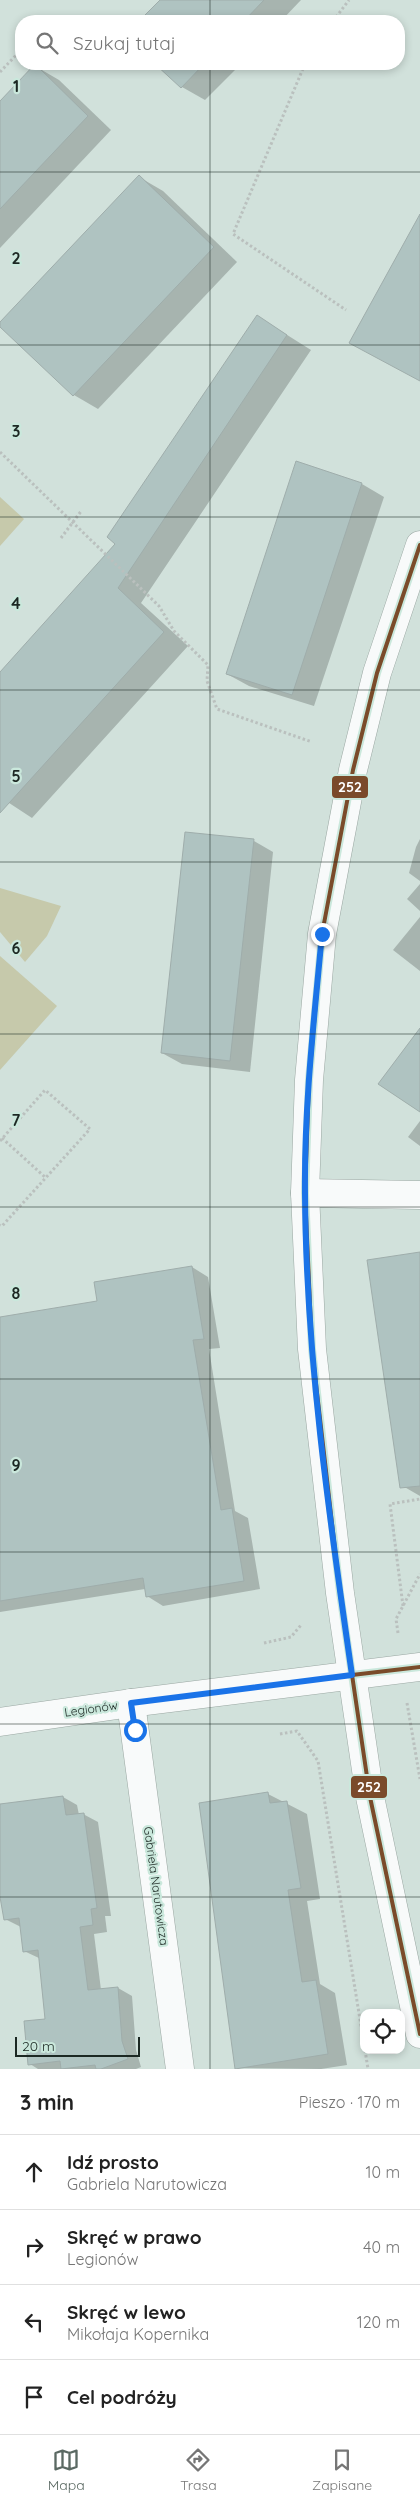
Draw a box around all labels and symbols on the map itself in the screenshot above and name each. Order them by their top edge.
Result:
text: 1 [13,76,19,96]
text: 2 [11,248,21,268]
text: 3 [12,421,20,441]
text: 4 [11,593,21,613]
text: 5 [11,766,21,786]
line badge: 252 [331,775,369,799]
text: 252 [338,778,362,796]
route end [311,923,334,946]
text: 6 [12,938,21,958]
text: 7 [12,1110,21,1130]
text: 8 [12,1283,21,1303]
text: 9 [11,1455,21,1475]
street label: Legionów [63,1697,119,1720]
route start [124,1719,147,1742]
line badge: 252 [350,1775,388,1799]
text: 252 [357,1778,381,1796]
street label: Gabriela Narutowicza [141,1826,172,1946]
scale bar [15,2034,140,2057]

